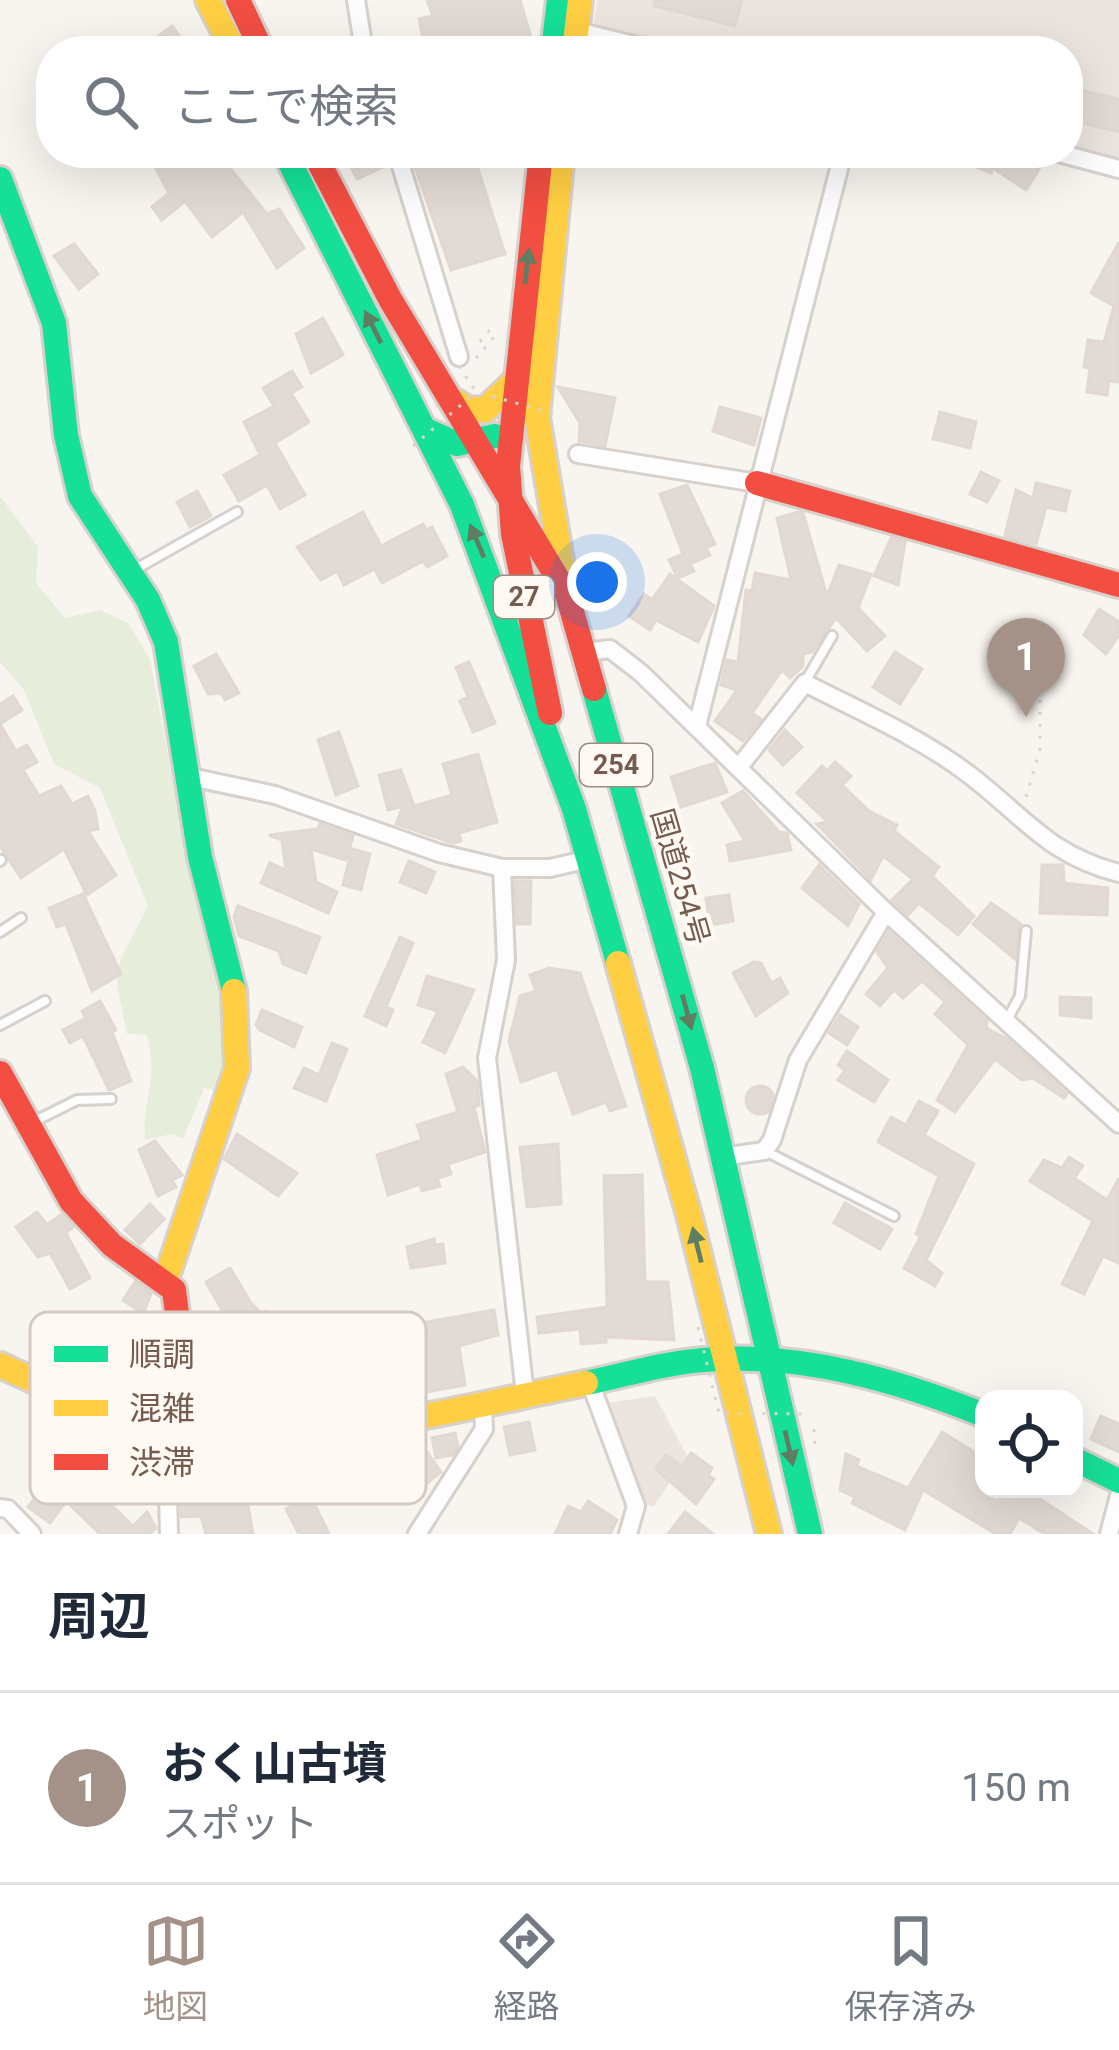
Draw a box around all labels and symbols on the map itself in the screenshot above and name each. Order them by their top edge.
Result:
one-way arrow [518,247,537,284]
one-way arrow [364,310,384,345]
one-way arrow [467,523,486,559]
your location [567,552,627,612]
road number: 27 [494,576,554,618]
pin: 1 [987,618,1065,717]
road number: 254 [580,744,652,786]
street label: 国道254号 [644,804,717,949]
one-way arrow [678,993,697,1030]
one-way arrow [687,1226,706,1263]
legend [30,1312,426,1504]
text: 順調 [129,1335,195,1374]
text: 混雑 [129,1389,195,1428]
one-way arrow [780,1430,799,1467]
text: 渋滞 [129,1443,195,1482]

